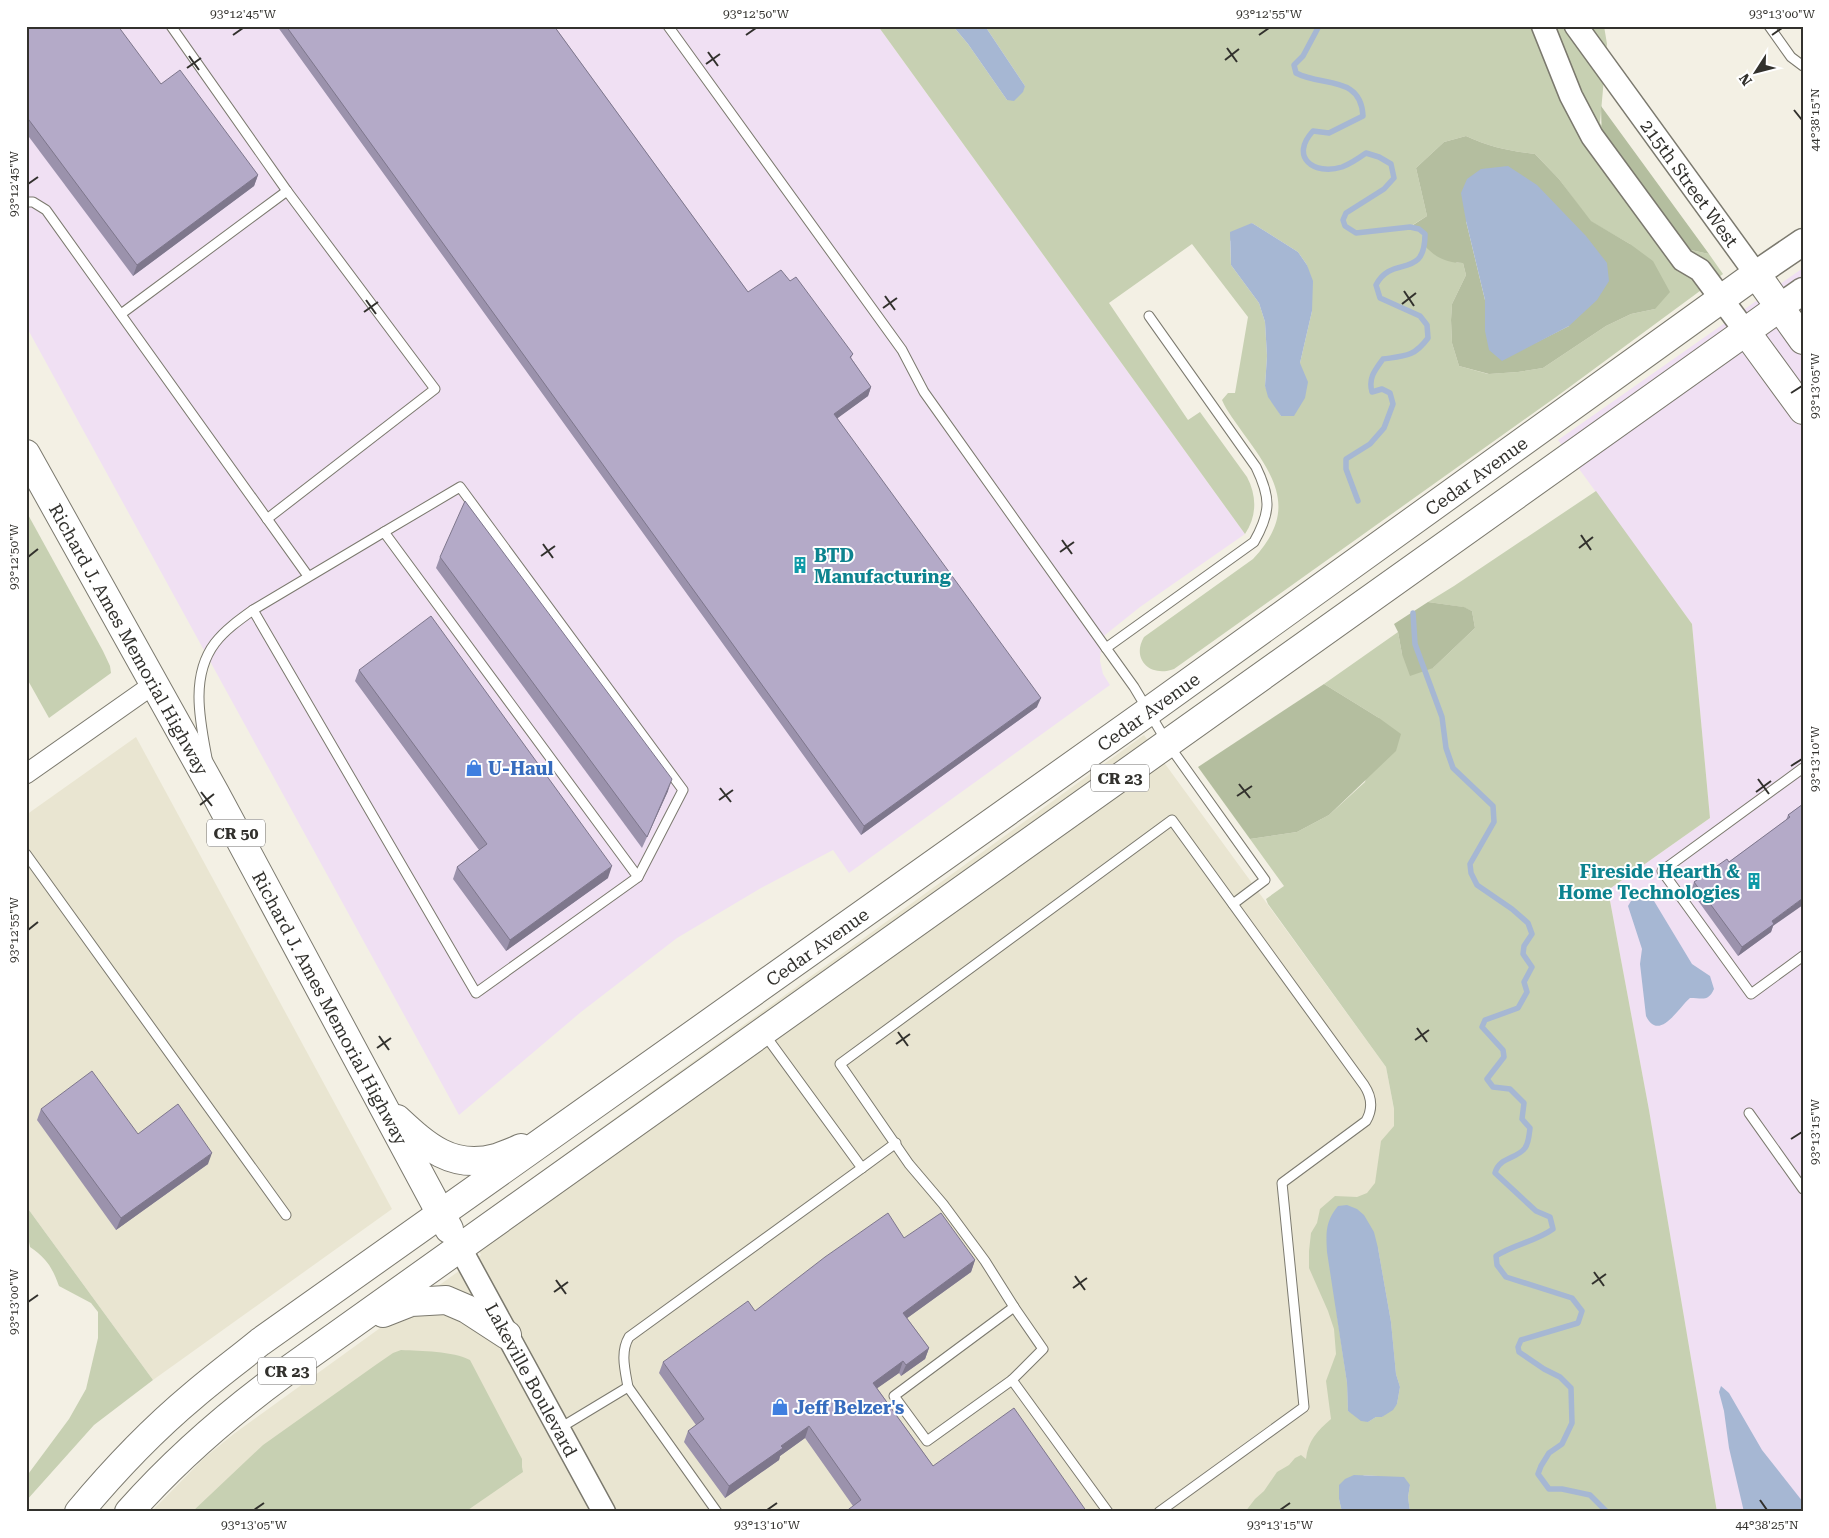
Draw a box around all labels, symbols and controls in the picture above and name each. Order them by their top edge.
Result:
text: 93°12'45"W [210,7,277,21]
text: 93°12'50"W [723,7,790,21]
text: 93°12'55"W [1236,7,1303,21]
text: 93°13'00"W [1749,7,1816,21]
north arrow [1732,48,1782,98]
text: N [1736,70,1755,89]
text: 44°38'15"N [1808,88,1822,152]
street label: 215th Street West [1637,115,1743,251]
text: 93°12'45"W [7,150,21,217]
text: 93°13'05"W [1808,352,1822,419]
street label: Cedar Avenue [1421,432,1531,519]
street label: Richard J. Ames Memorial Highway [45,500,213,779]
text: 93°12'50"W [7,523,21,590]
place label: BTD Manufacturing [814,545,952,587]
building icon: BTD Manufacturing [790,555,810,575]
street label: Cedar Avenue [1093,668,1203,755]
text: 93°13'10"W [1808,725,1822,792]
shop icon: U-Haul [464,758,484,778]
place label: U-Haul [488,758,553,779]
road number: CR 23 [1091,764,1149,791]
road number: CR 50 [207,820,265,846]
place label: Fireside Hearth & Home Technologies [1558,861,1740,903]
street label: Richard J. Ames Memorial Highway [248,867,412,1149]
building icon: Fireside Hearth & Home Technologies [1744,871,1764,891]
text: 93°12'55"W [7,896,21,963]
street label: Cedar Avenue [762,903,872,990]
text: 93°13'15"W [1808,1098,1822,1165]
text: 93°13'00"W [7,1268,21,1335]
street label: Lakeville Boulevard [481,1299,582,1460]
road number: CR 23 [258,1358,316,1384]
shop icon: Jeff Belzer's [770,1397,790,1417]
place label: Jeff Belzer's [794,1397,904,1418]
text: 93°13'05"W [221,1518,288,1532]
text: 93°13'10"W [734,1518,801,1532]
text: 93°13'15"W [1247,1518,1314,1532]
text: 44°38'25"N [1735,1518,1799,1532]

